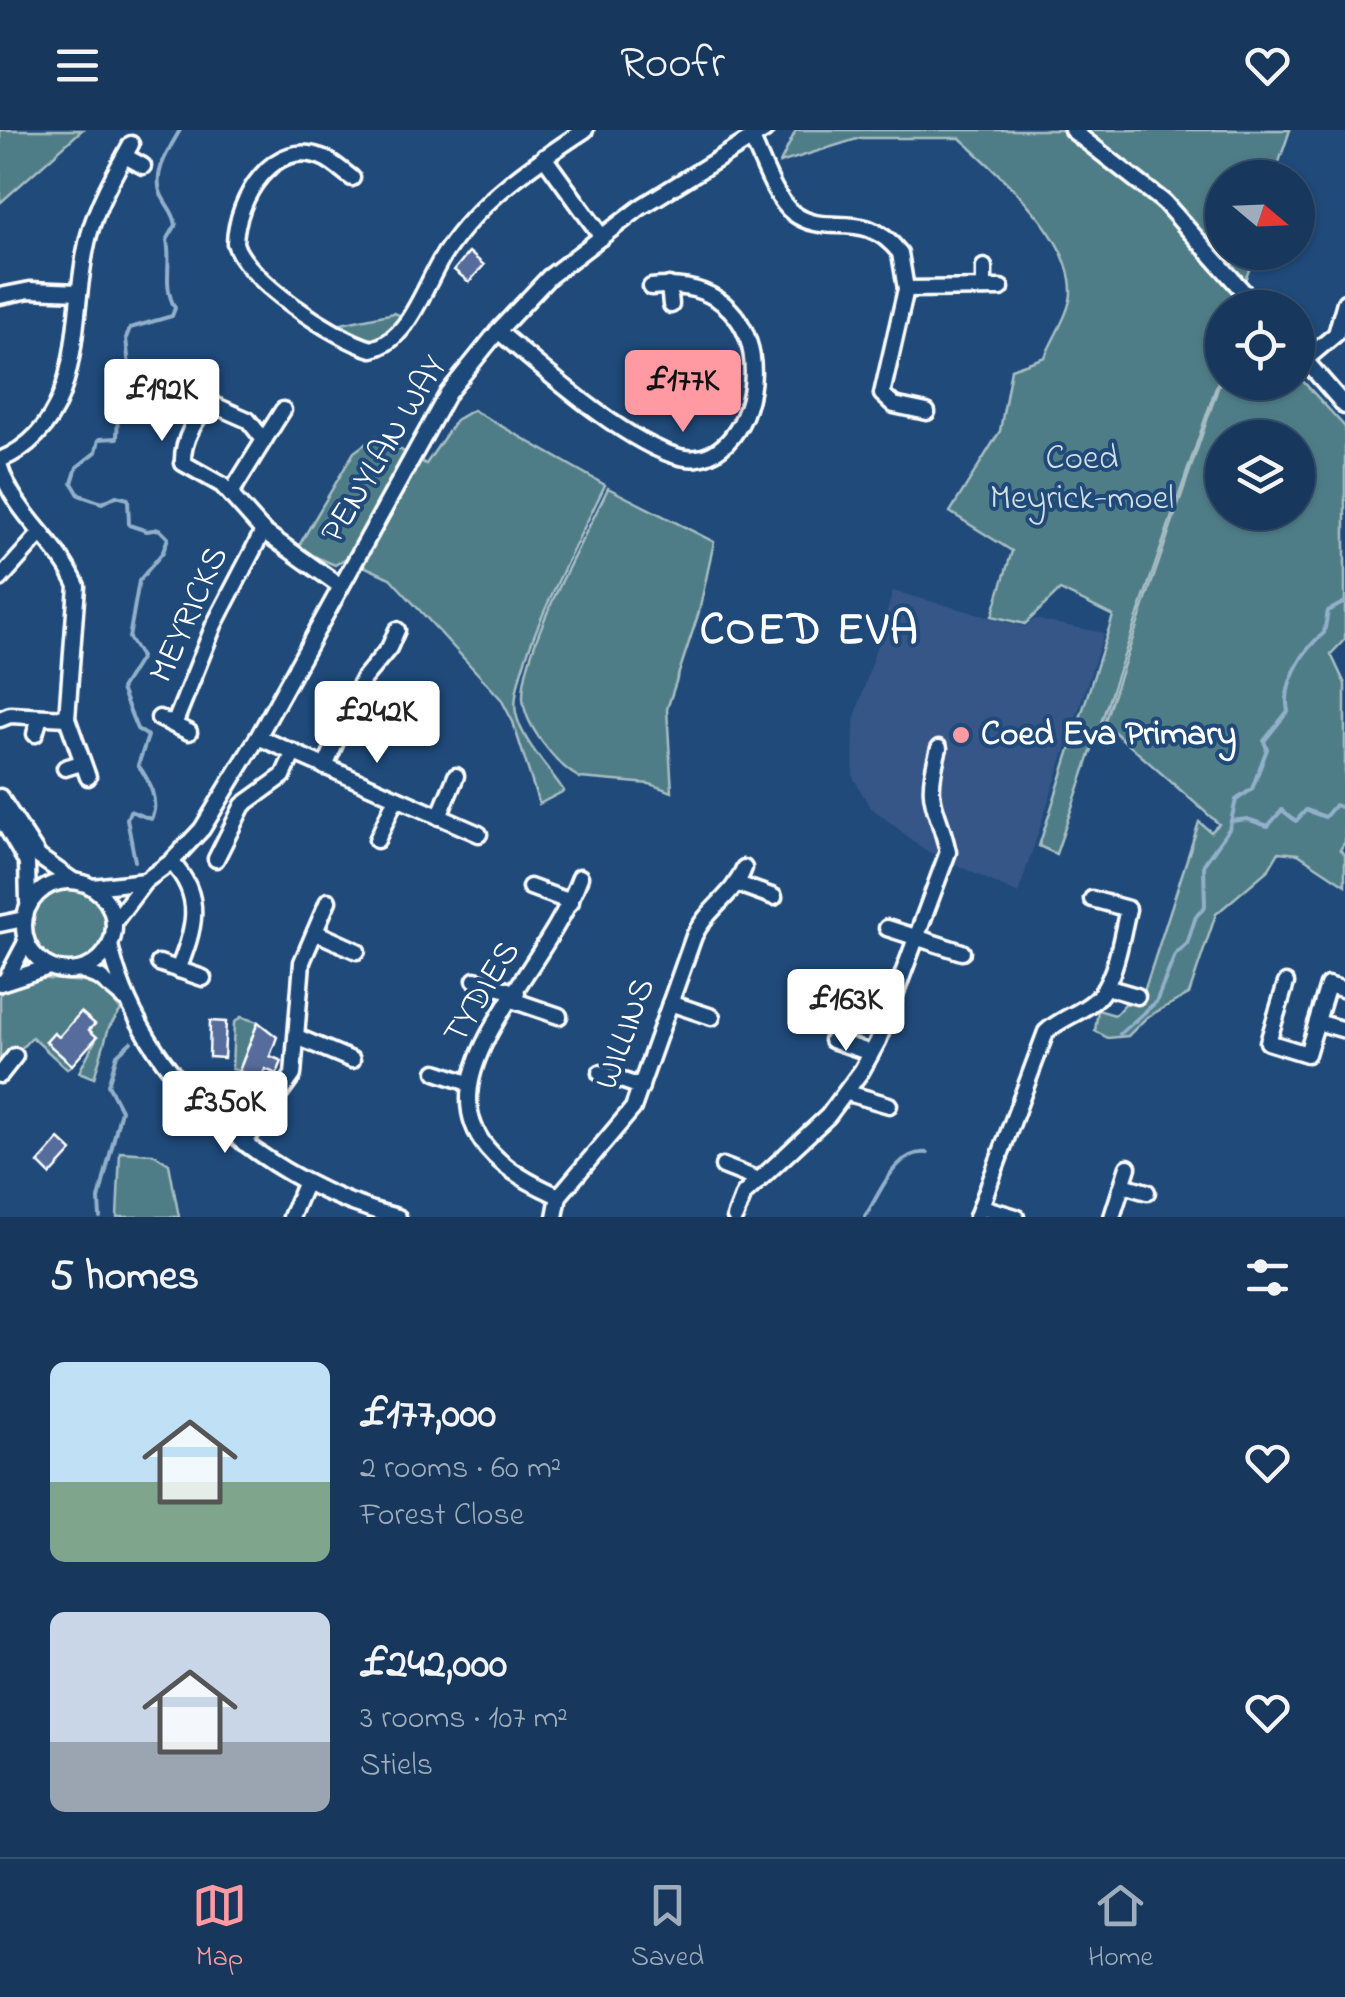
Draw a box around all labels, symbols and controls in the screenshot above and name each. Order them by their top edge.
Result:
text: Roofr [620,32,725,98]
icon: menu [50,38,105,93]
icon: heart [1240,38,1295,93]
north arrow [1205,160,1315,270]
map controls [1205,160,1315,530]
button: locate [1205,290,1315,400]
street label: PENYLAN WAY [309,347,461,553]
pin: £177K [613,350,753,435]
pin: £192K [92,359,232,444]
text: £177K [647,359,719,406]
text: £192K [126,368,198,415]
button: layers [1205,420,1315,530]
park label: Coed Meyrick-moel [990,434,1174,525]
street label: MEYRICKS [137,539,243,691]
district label: COED EVA [700,599,920,665]
pin: £242K [307,681,447,766]
text: £242K [337,690,417,737]
place label: Coed Eva Primary [981,710,1237,762]
marker: Coed Eva Primary [950,724,972,746]
street label: TYDIES [432,931,534,1055]
pin: £163K [776,969,916,1054]
street label: WILLINS [582,971,670,1097]
text: £163K [809,978,883,1025]
pin: £350K [155,1071,295,1156]
text: £350K [184,1080,266,1127]
text: 5 homes [50,1247,199,1308]
icon: filters [1240,1250,1295,1305]
text: £177,000 [360,1385,496,1446]
icon: home [130,1402,250,1522]
icon: heart [1240,1435,1295,1490]
text: 2 rooms · 60 m² [360,1446,561,1493]
text: Forest Close [360,1493,524,1540]
text: £242,000 [360,1635,507,1696]
icon: home [130,1652,250,1772]
icon: heart [1240,1685,1295,1740]
text: 3 rooms · 107 m² [360,1696,568,1743]
text: Stiels [360,1743,433,1790]
tab: Map [192,1878,247,1979]
tab: Saved [631,1878,704,1979]
tab: Home [1088,1878,1153,1979]

